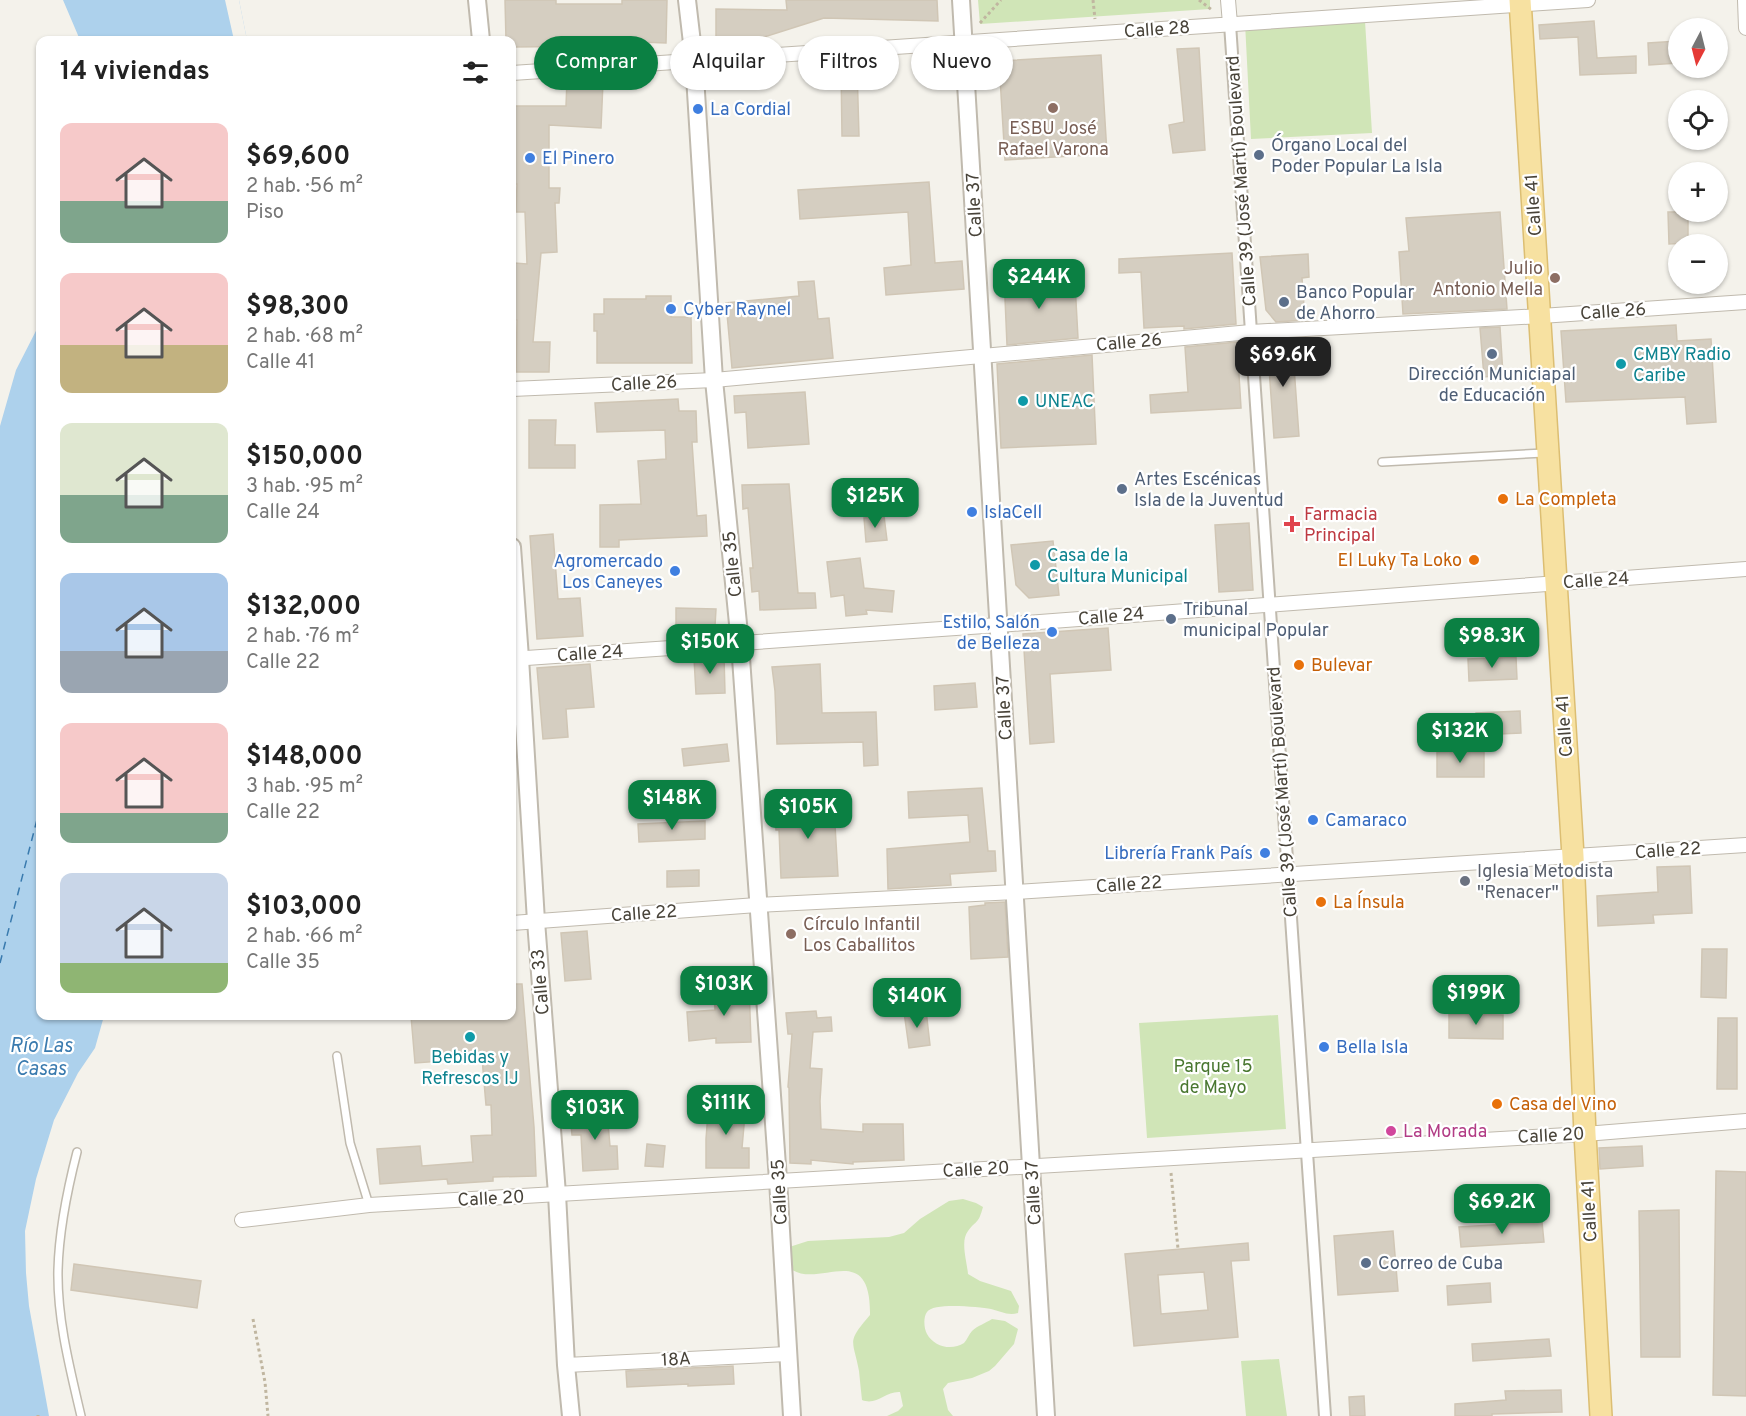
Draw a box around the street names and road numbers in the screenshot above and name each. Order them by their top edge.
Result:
street label: Calle 28 [1123,17,1191,44]
street label: Calle 39 (José Martí) Boulevard [1222,55,1263,307]
street label: Calle 37 [962,172,989,238]
street label: Calle 41 [1521,173,1548,237]
street label: Calle 26 [1579,299,1647,326]
street label: Calle 26 [1095,329,1163,358]
street label: Calle 26 [610,371,678,398]
street label: Calle 35 [719,530,748,598]
street label: Calle 24 [1562,568,1630,595]
street label: Calle 24 [1077,603,1145,632]
street label: Calle 24 [556,641,624,668]
street label: Calle 39 (José Martí) Boulevard [1263,666,1304,918]
street label: Calle 37 [992,675,1019,741]
street label: Calle 41 [1552,694,1579,758]
street label: Calle 22 [1634,838,1702,865]
street label: Calle 22 [1095,872,1163,899]
street label: Calle 22 [610,901,678,928]
street label: Calle 33 [527,948,556,1016]
street label: Calle 20 [1517,1123,1585,1150]
street label: Calle 20 [942,1157,1010,1184]
street label: Calle 35 [767,1158,794,1226]
street label: Calle 37 [1021,1160,1048,1226]
street label: Calle 41 [1577,1179,1604,1243]
street label: Calle 20 [457,1186,525,1213]
street label: 18A [661,1348,692,1373]

